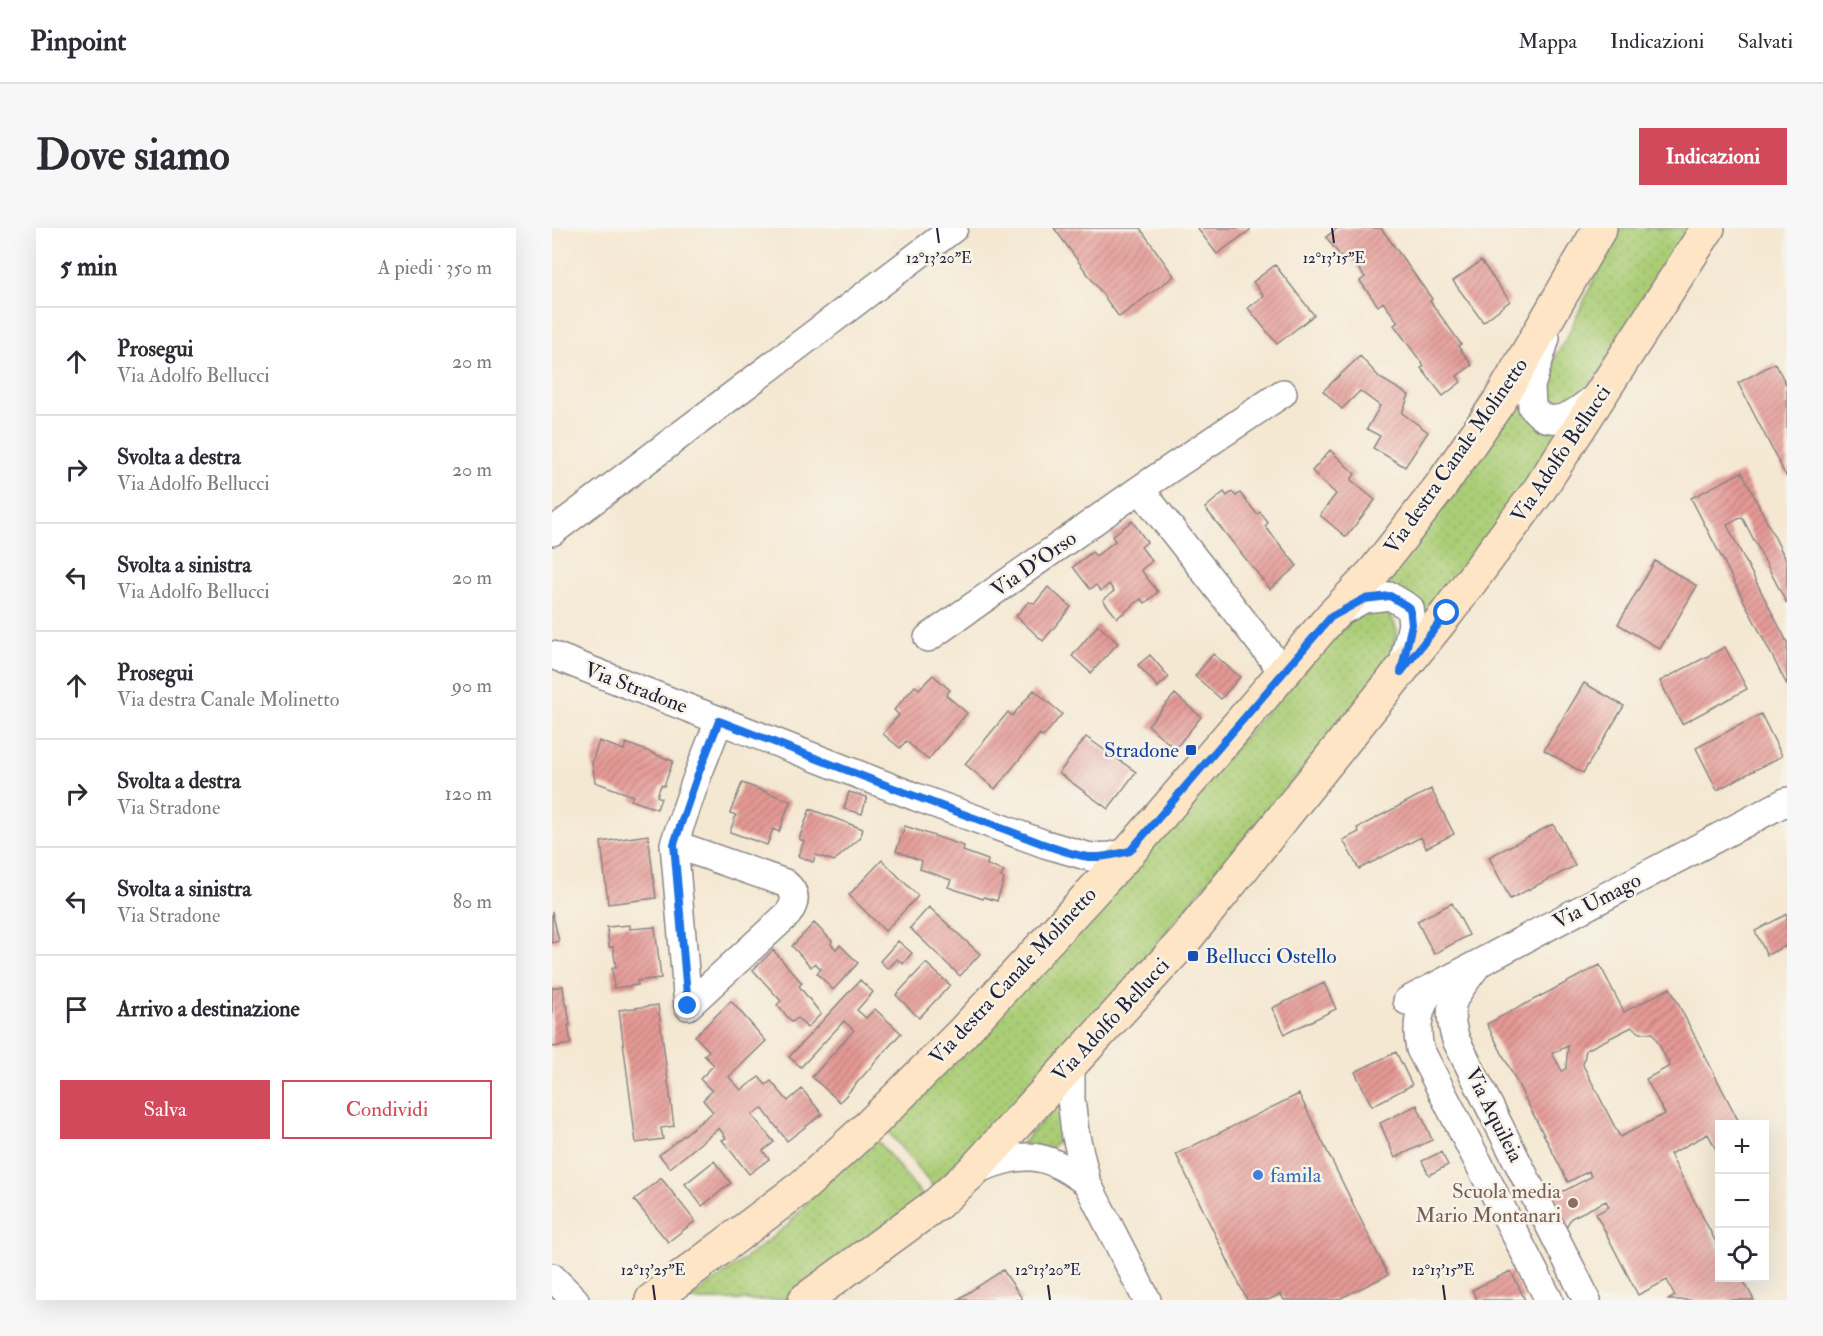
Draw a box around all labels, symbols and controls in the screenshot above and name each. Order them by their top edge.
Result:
text: Pinpoint [30,24,126,59]
text: Mappa [1518,28,1577,55]
text: Indicazioni [1610,28,1704,55]
text: Salvati [1737,28,1793,55]
button: Indicazioni [1639,128,1787,185]
text: Dove siamo [36,130,230,182]
text: 12°13'20"E [906,249,972,268]
text: 12°13'15"E [1303,249,1365,268]
text: 5 min [60,251,117,283]
text: A piedi · 350 m [378,255,492,280]
text: Prosegui [117,335,193,363]
icon: ahead [60,345,93,378]
text: 20 m [452,349,492,374]
street label: Via destra Canale Molinetto [1378,353,1534,559]
text: Via Adolfo Bellucci [117,363,270,388]
street label: Via Adolfo Bellucci [1505,380,1617,528]
text: Svolta a destra [117,443,241,471]
icon: right [60,453,93,486]
text: 20 m [452,457,492,482]
text: Via Adolfo Bellucci [117,471,270,496]
street label: Via D'Orso [986,525,1082,603]
text: Svolta a sinistra [117,551,251,579]
icon: left [60,561,93,594]
text: 20 m [452,565,492,590]
text: Via Adolfo Bellucci [117,579,270,604]
route start [1433,599,1459,625]
street label: Via Stradone [581,656,692,720]
text: Prosegui [117,659,193,687]
icon: ahead [60,669,93,702]
text: 90 m [452,673,492,698]
text: Via destra Canale Molinetto [117,687,339,712]
place label: Stradone [1104,737,1179,764]
marker: Stradone [1184,743,1198,757]
text: Svolta a destra [117,767,241,795]
icon: right [60,777,93,810]
text: 120 m [445,781,492,806]
text: Via Stradone [117,795,220,820]
street label: Via Umago [1548,867,1646,935]
text: Svolta a sinistra [117,875,251,903]
street label: Via destra Canale Molinetto [924,881,1102,1071]
icon: left [60,885,93,918]
text: 80 m [453,889,492,914]
text: Via Stradone [117,903,220,928]
place label: Bellucci Ostello [1205,943,1337,970]
marker: Bellucci Ostello [1186,949,1200,963]
street label: Via Adolfo Bellucci [1046,952,1176,1088]
route end [674,992,700,1018]
icon: arrive [60,993,93,1026]
text: Arrivo a destinazione [117,995,300,1023]
street label: Via Aquileia [1459,1063,1529,1167]
button: Salva [60,1080,270,1139]
button: Condividi [282,1080,492,1139]
map controls [1715,1120,1769,1282]
button: + [1715,1120,1769,1174]
place label: famila [1270,1162,1322,1189]
marker: famila [1251,1168,1265,1182]
button: − [1715,1174,1769,1228]
place label: Scuola media Mario Montanari [1415,1178,1561,1229]
marker: Scuola media Mario Montanari [1566,1196,1580,1210]
button: locate [1715,1228,1769,1282]
text: 12°13'25"E [621,1261,686,1280]
text: 12°13'20"E [1015,1261,1081,1280]
text: 12°13'15"E [1412,1261,1474,1280]

